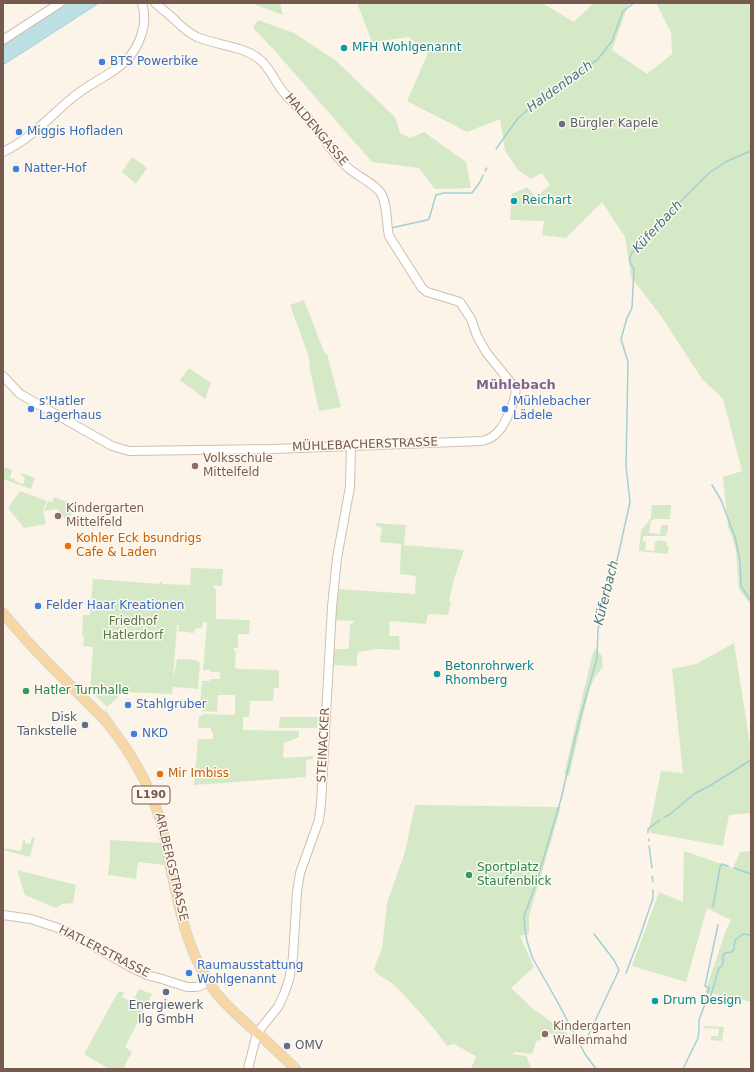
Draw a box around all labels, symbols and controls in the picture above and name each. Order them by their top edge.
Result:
place label: MFH Wohlgenannt [352,41,461,55]
marker: MFH Wohlgenannt [339,43,349,53]
place label: BTS Powerbike [110,55,198,69]
marker: BTS Powerbike [97,57,107,67]
water label: Haldenbach [524,58,596,116]
street label: HALDENGASSE [282,91,350,169]
place label: Bürgler Kapele [570,117,658,131]
marker: Bürgler Kapele [557,119,567,129]
place label: Miggis Hofladen [27,125,123,139]
marker: Miggis Hofladen [14,127,24,137]
place label: Natter-Hof [24,162,86,176]
marker: Natter-Hof [11,164,21,174]
place label: Reichart [522,194,572,208]
marker: Reichart [509,196,519,206]
water label: Küferbach [630,198,686,256]
district label: Mühlebach [476,378,556,394]
place label: s'Hatler Lagerhaus [39,395,102,423]
place label: Mühlebacher Lädele [513,395,591,423]
marker: s'Hatler Lagerhaus [26,404,36,414]
marker: Mühlebacher Lädele [500,404,510,414]
street label: MÜHLEBACHERSTRASSE [292,435,438,455]
place label: Volksschule Mittelfeld [203,452,273,480]
marker: Volksschule Mittelfeld [190,461,200,471]
place label: Kindergarten Mittelfeld [66,502,144,530]
marker: Kindergarten Mittelfeld [53,511,63,521]
place label: Kohler Eck bsundrigs Cafe & Laden [76,532,201,560]
marker: Kohler Eck bsundrigs Cafe & Laden [63,541,73,551]
water label: Küferbach [591,559,623,627]
place label: Felder Haar Kreationen [46,599,184,613]
marker: Felder Haar Kreationen [33,601,43,611]
park label: Friedhof Hatlerdorf [103,615,163,643]
place label: Betonrohrwerk Rhomberg [445,660,534,688]
marker: Betonrohrwerk Rhomberg [432,669,442,679]
place label: Hatler Turnhalle [34,684,129,698]
marker: Hatler Turnhalle [21,686,31,696]
place label: Stahlgruber [136,698,207,712]
marker: Stahlgruber [123,700,133,710]
street label: STEINACKER [315,707,333,783]
place label: Disk Tankstelle [17,711,77,739]
marker: Disk Tankstelle [80,720,90,730]
place label: NKD [142,727,168,741]
marker: NKD [129,729,139,739]
place label: Mir Imbiss [168,767,229,781]
marker: Mir Imbiss [155,769,165,779]
road number: L190 [132,786,170,804]
street label: ARLBERGSTRASSE [152,812,190,922]
place label: Sportplatz Staufenblick [477,861,551,889]
marker: Sportplatz Staufenblick [464,870,474,880]
street label: HATLERSTRASSE [56,923,152,981]
place label: Raumausstattung Wohlgenannt [197,959,303,987]
marker: Raumausstattung Wohlgenannt [184,968,194,978]
marker: Energiewerk Ilg GmbH [161,987,171,997]
place label: Drum Design [663,994,742,1008]
marker: Drum Design [650,996,660,1006]
place label: Energiewerk Ilg GmbH [129,999,203,1027]
place label: Kindergarten Wallenmahd [553,1020,631,1048]
marker: Kindergarten Wallenmahd [540,1029,550,1039]
place label: OMV [295,1039,323,1053]
marker: OMV [282,1041,292,1051]

